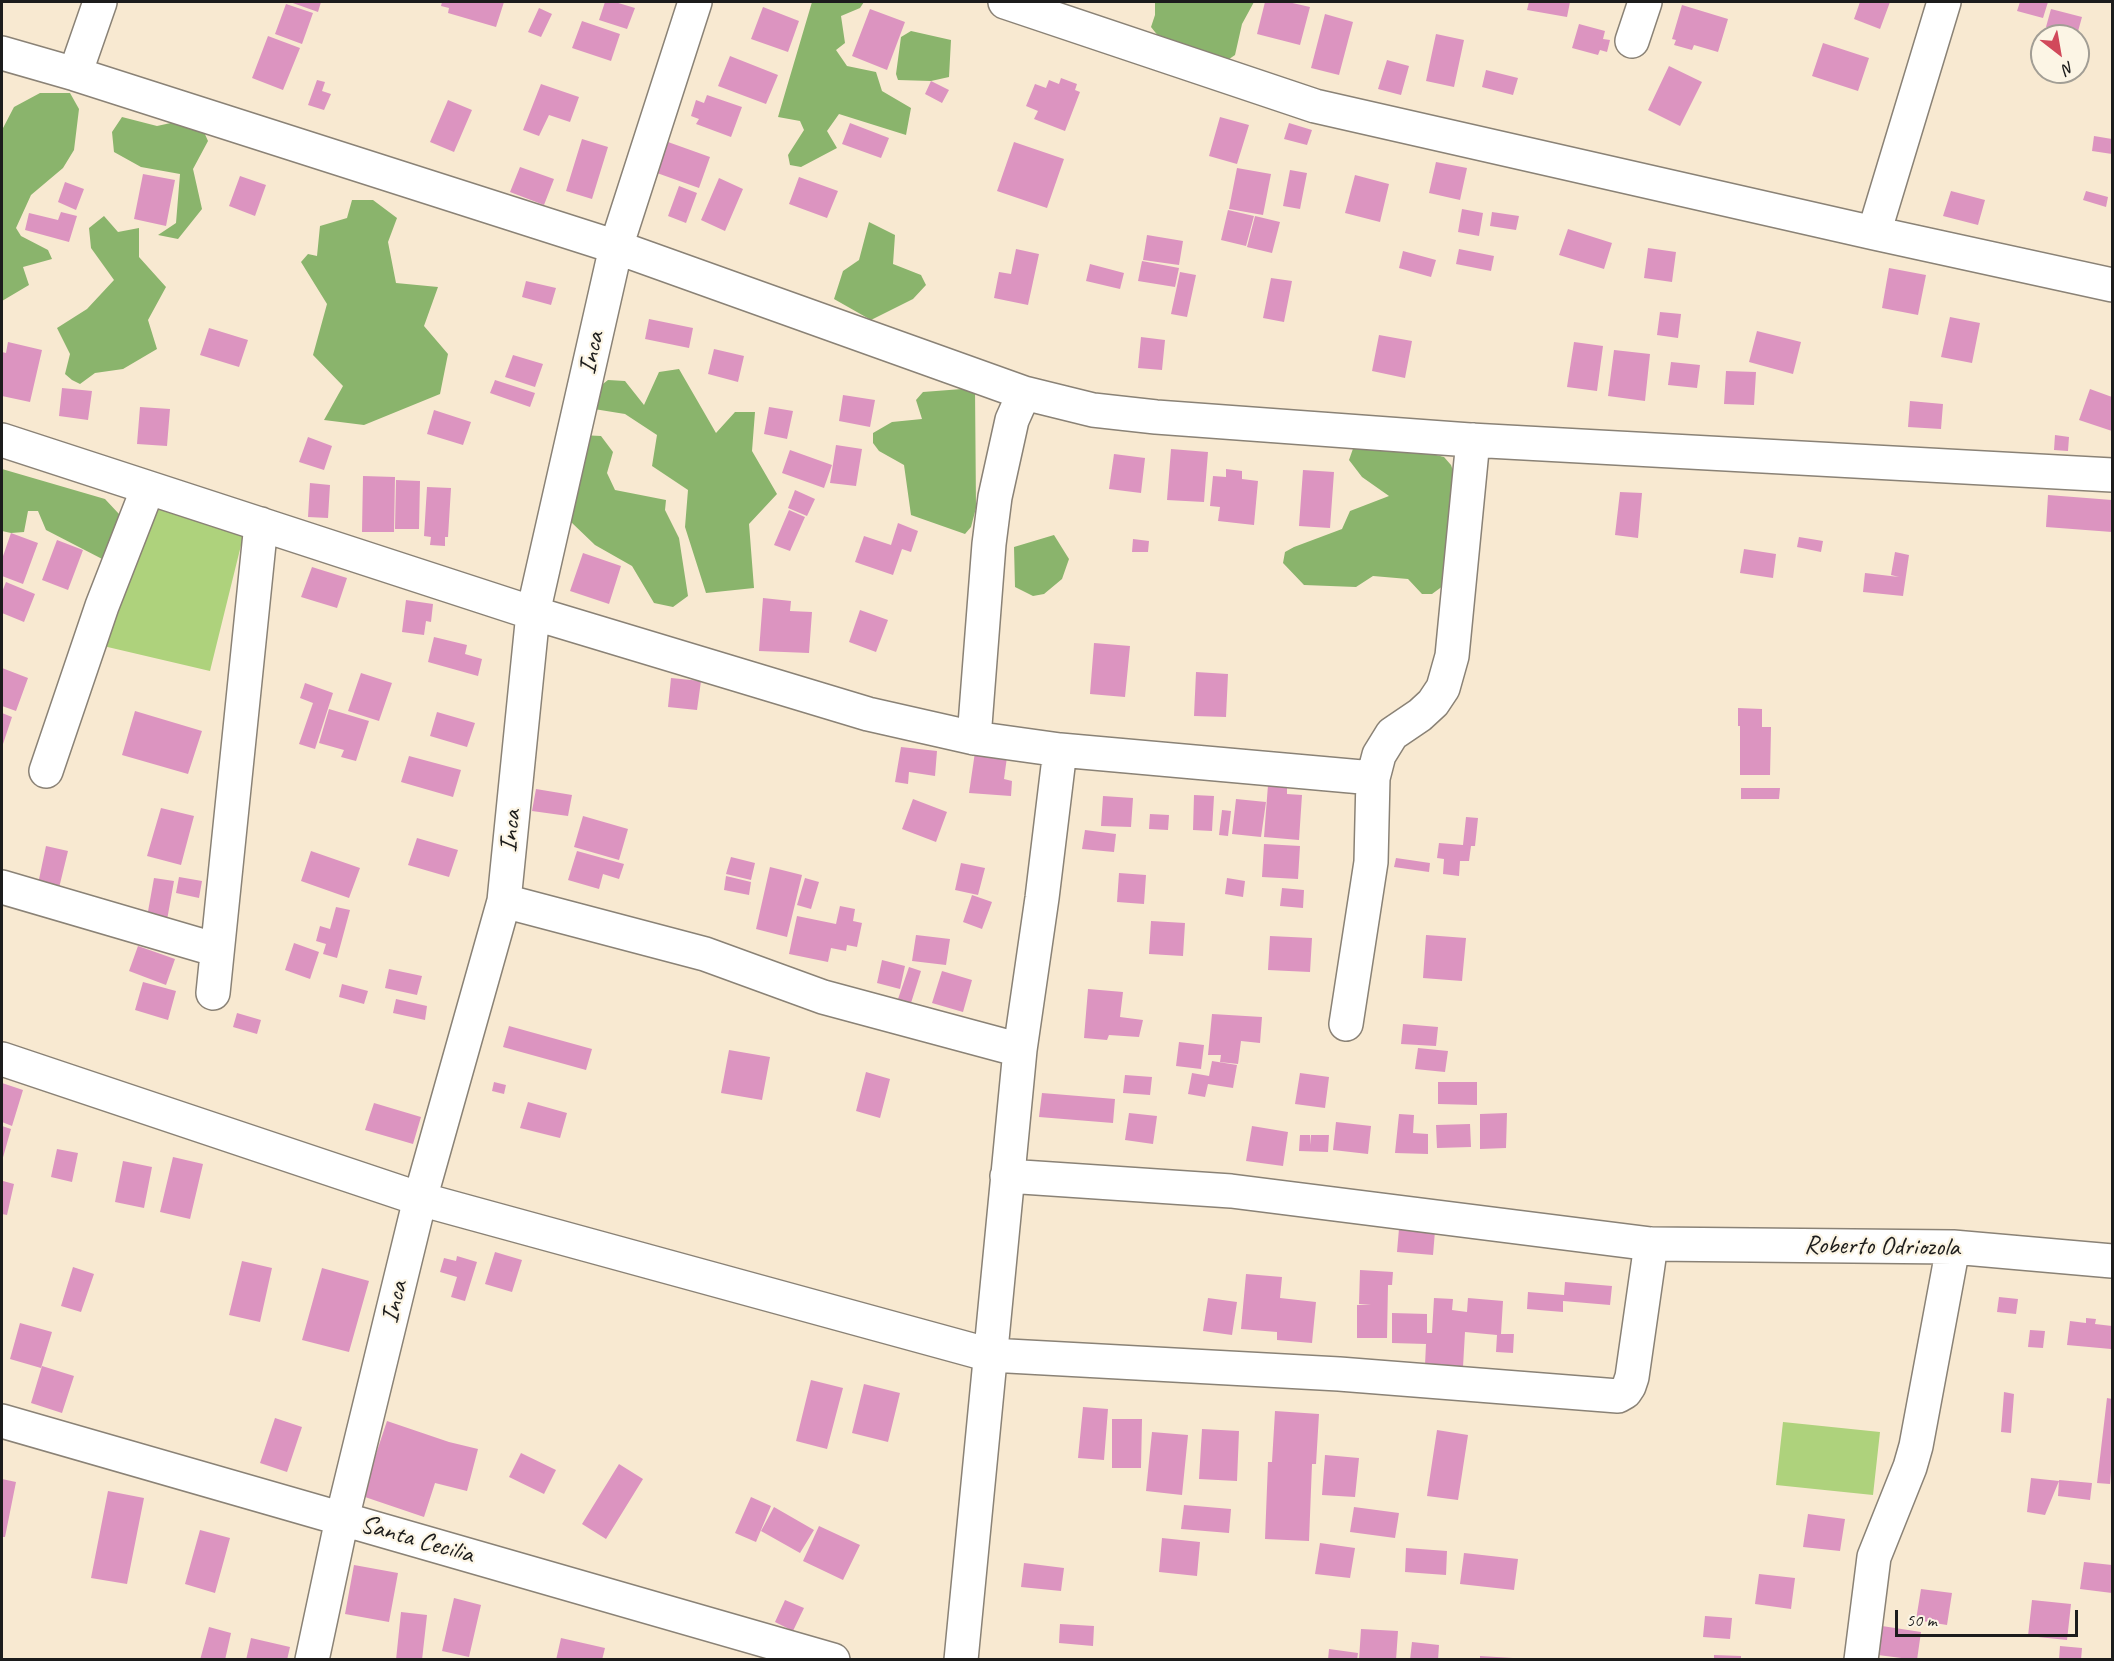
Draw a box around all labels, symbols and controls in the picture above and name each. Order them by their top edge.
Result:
north arrow [2030,24,2090,84]
text: N [2059,57,2078,79]
street label: Inca [572,329,612,377]
street label: Inca [493,808,529,854]
street label: Roberto Odriozola [1804,1230,1960,1264]
street label: Inca [375,1278,415,1326]
street label: Santa Cecilia [357,1509,477,1571]
scale bar [1898,1598,2081,1636]
text: 50 m [1906,1609,1937,1631]

